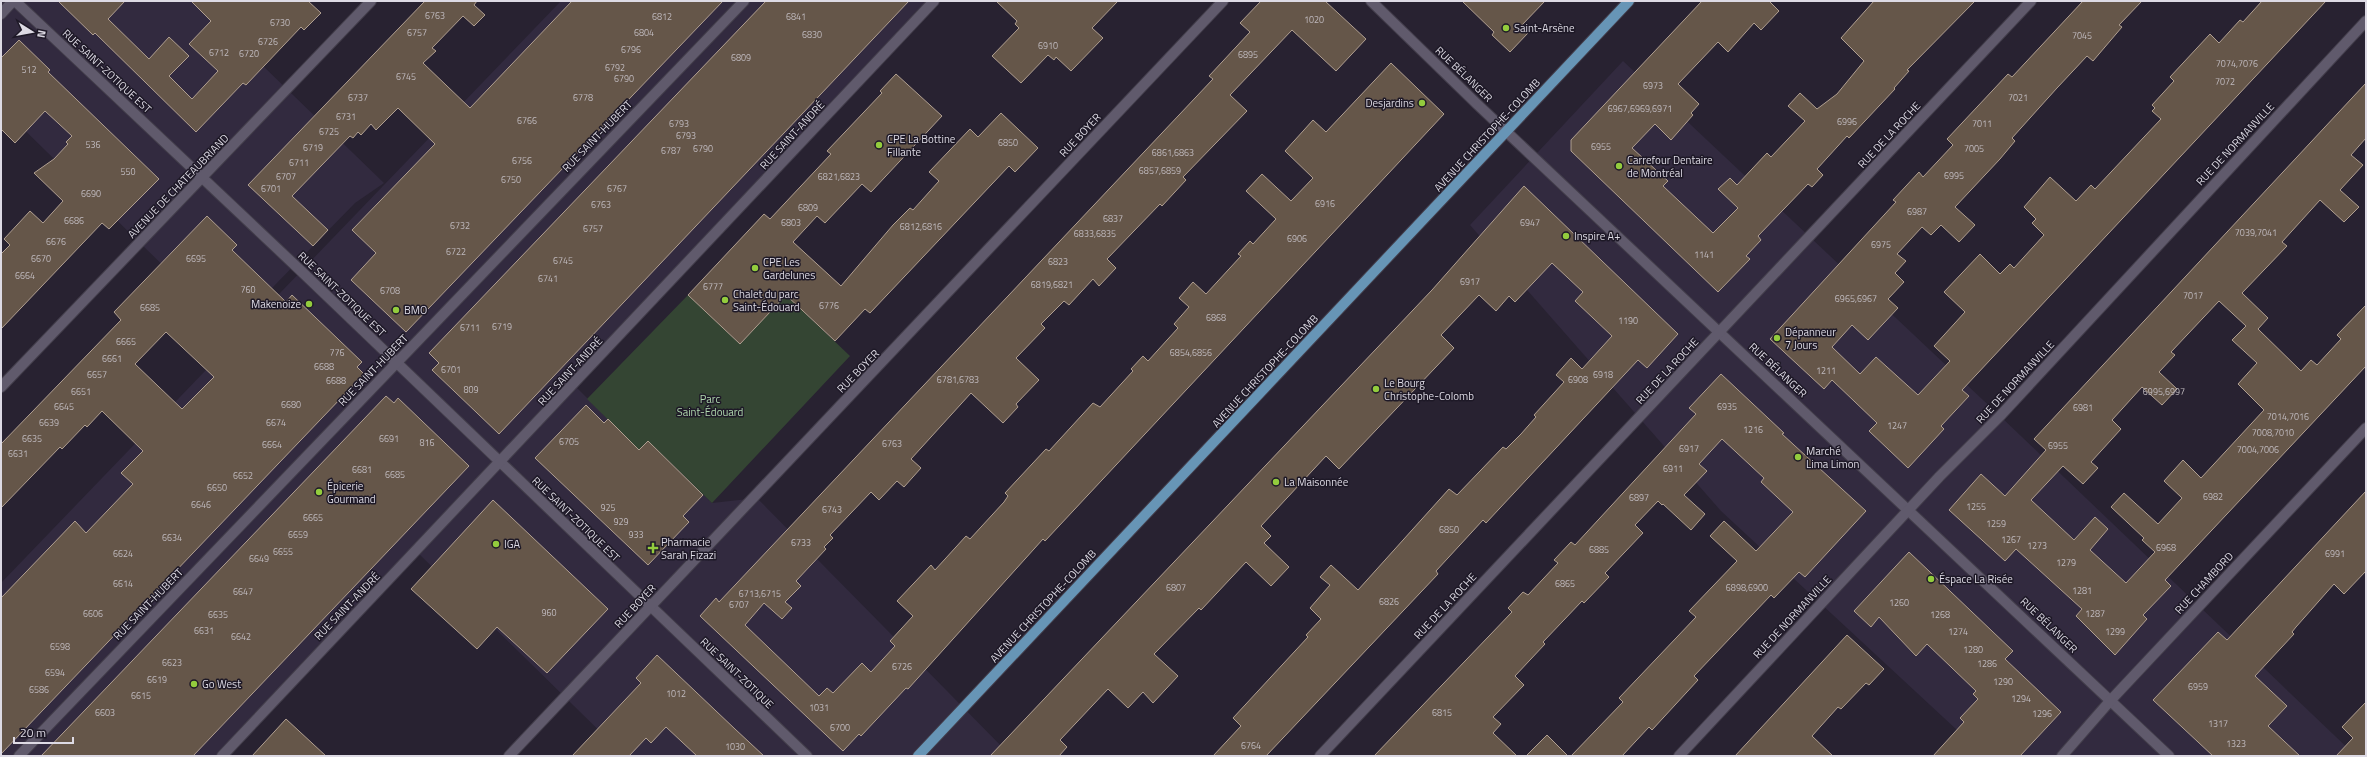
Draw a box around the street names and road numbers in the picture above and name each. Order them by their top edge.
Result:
street label: RUE SAINT-ZOTIQUE EST [59,25,155,117]
street label: RUE BÉLANGER [1432,42,1496,106]
street label: AVENUE CHRISTOPHE-COLOMB [1430,75,1544,195]
street label: RUE SAINT-HUBERT [558,96,636,176]
street label: RUE SAINT-ANDRÉ [756,97,828,173]
street label: RUE DE LA ROCHE [1854,98,1924,172]
street label: RUE DE NORMANVILLE [2192,99,2278,189]
street label: RUE BOYER [1055,109,1105,161]
street label: AVENUE DE CHATEAUBRIAND [124,130,232,242]
street label: RUE SAINT-ZOTIQUE EST [295,248,390,340]
street label: AVENUE CHRISTOPHE-COLOMB [1208,311,1322,431]
street label: RUE SAINT-HUBERT [334,330,412,410]
street label: RUE SAINT-ANDRÉ [534,333,606,409]
street label: RUE DE LA ROCHE [1632,334,1702,408]
street label: RUE DE NORMANVILLE [1972,337,2058,427]
street label: RUE BÉLANGER [1745,339,1811,401]
street label: RUE BOYER [833,346,883,396]
street label: RUE SAINT-ZOTIQUE EST [529,473,624,565]
street label: AVENUE CHRISTOPHE-COLOMB [986,546,1100,666]
street label: RUE CHAMBORD [2171,548,2237,618]
street label: RUE SAINT-HUBERT [109,564,187,644]
street label: RUE SAINT-ANDRÉ [310,569,384,643]
street label: RUE DE LA ROCHE [1410,569,1480,643]
street label: RUE DE NORMANVILLE [1749,572,1835,662]
street label: RUE BOYER [610,580,660,632]
street label: RUE BÉLANGER [2017,593,2081,657]
street label: RUE SAINT-ZOTIQUE [697,634,777,712]

